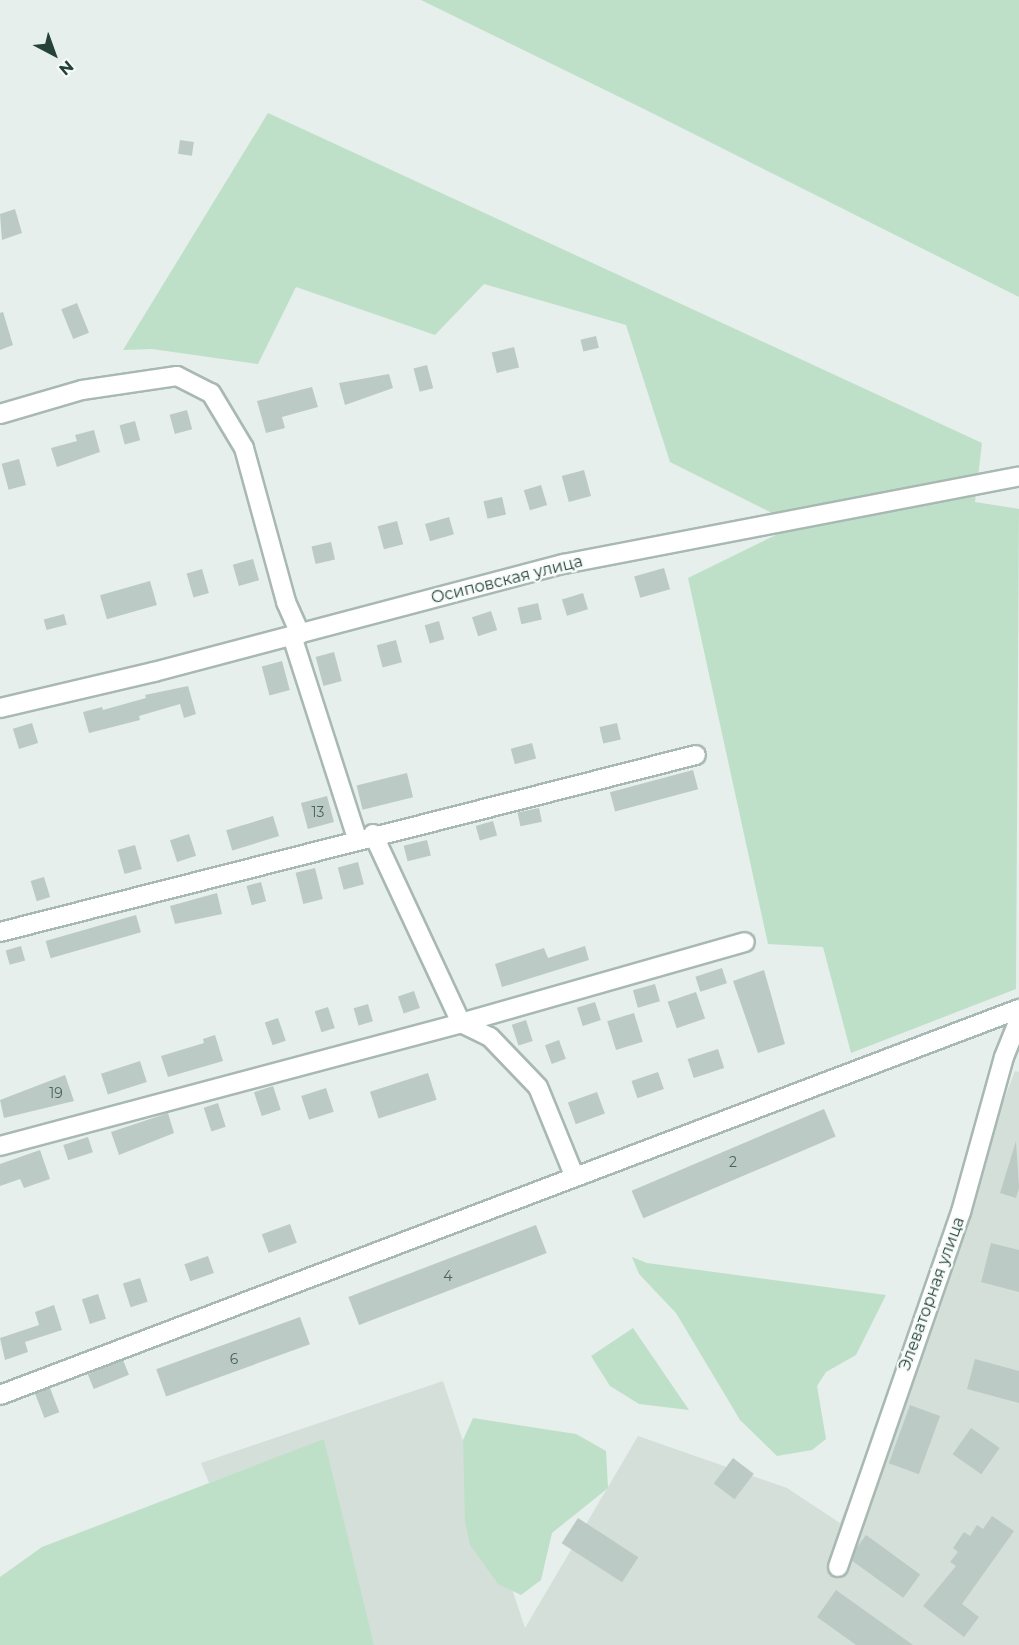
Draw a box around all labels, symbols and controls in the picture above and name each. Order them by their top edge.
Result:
north arrow [24,24,84,84]
text: N [55,57,77,79]
street label: Осиповская улица [429,552,585,608]
house number: 13 [312,804,324,820]
house number: 19 [49,1085,63,1101]
house number: 2 [729,1154,737,1170]
street label: Элеваторная улица [895,1214,969,1374]
house number: 4 [443,1268,453,1284]
house number: 6 [230,1351,238,1367]

